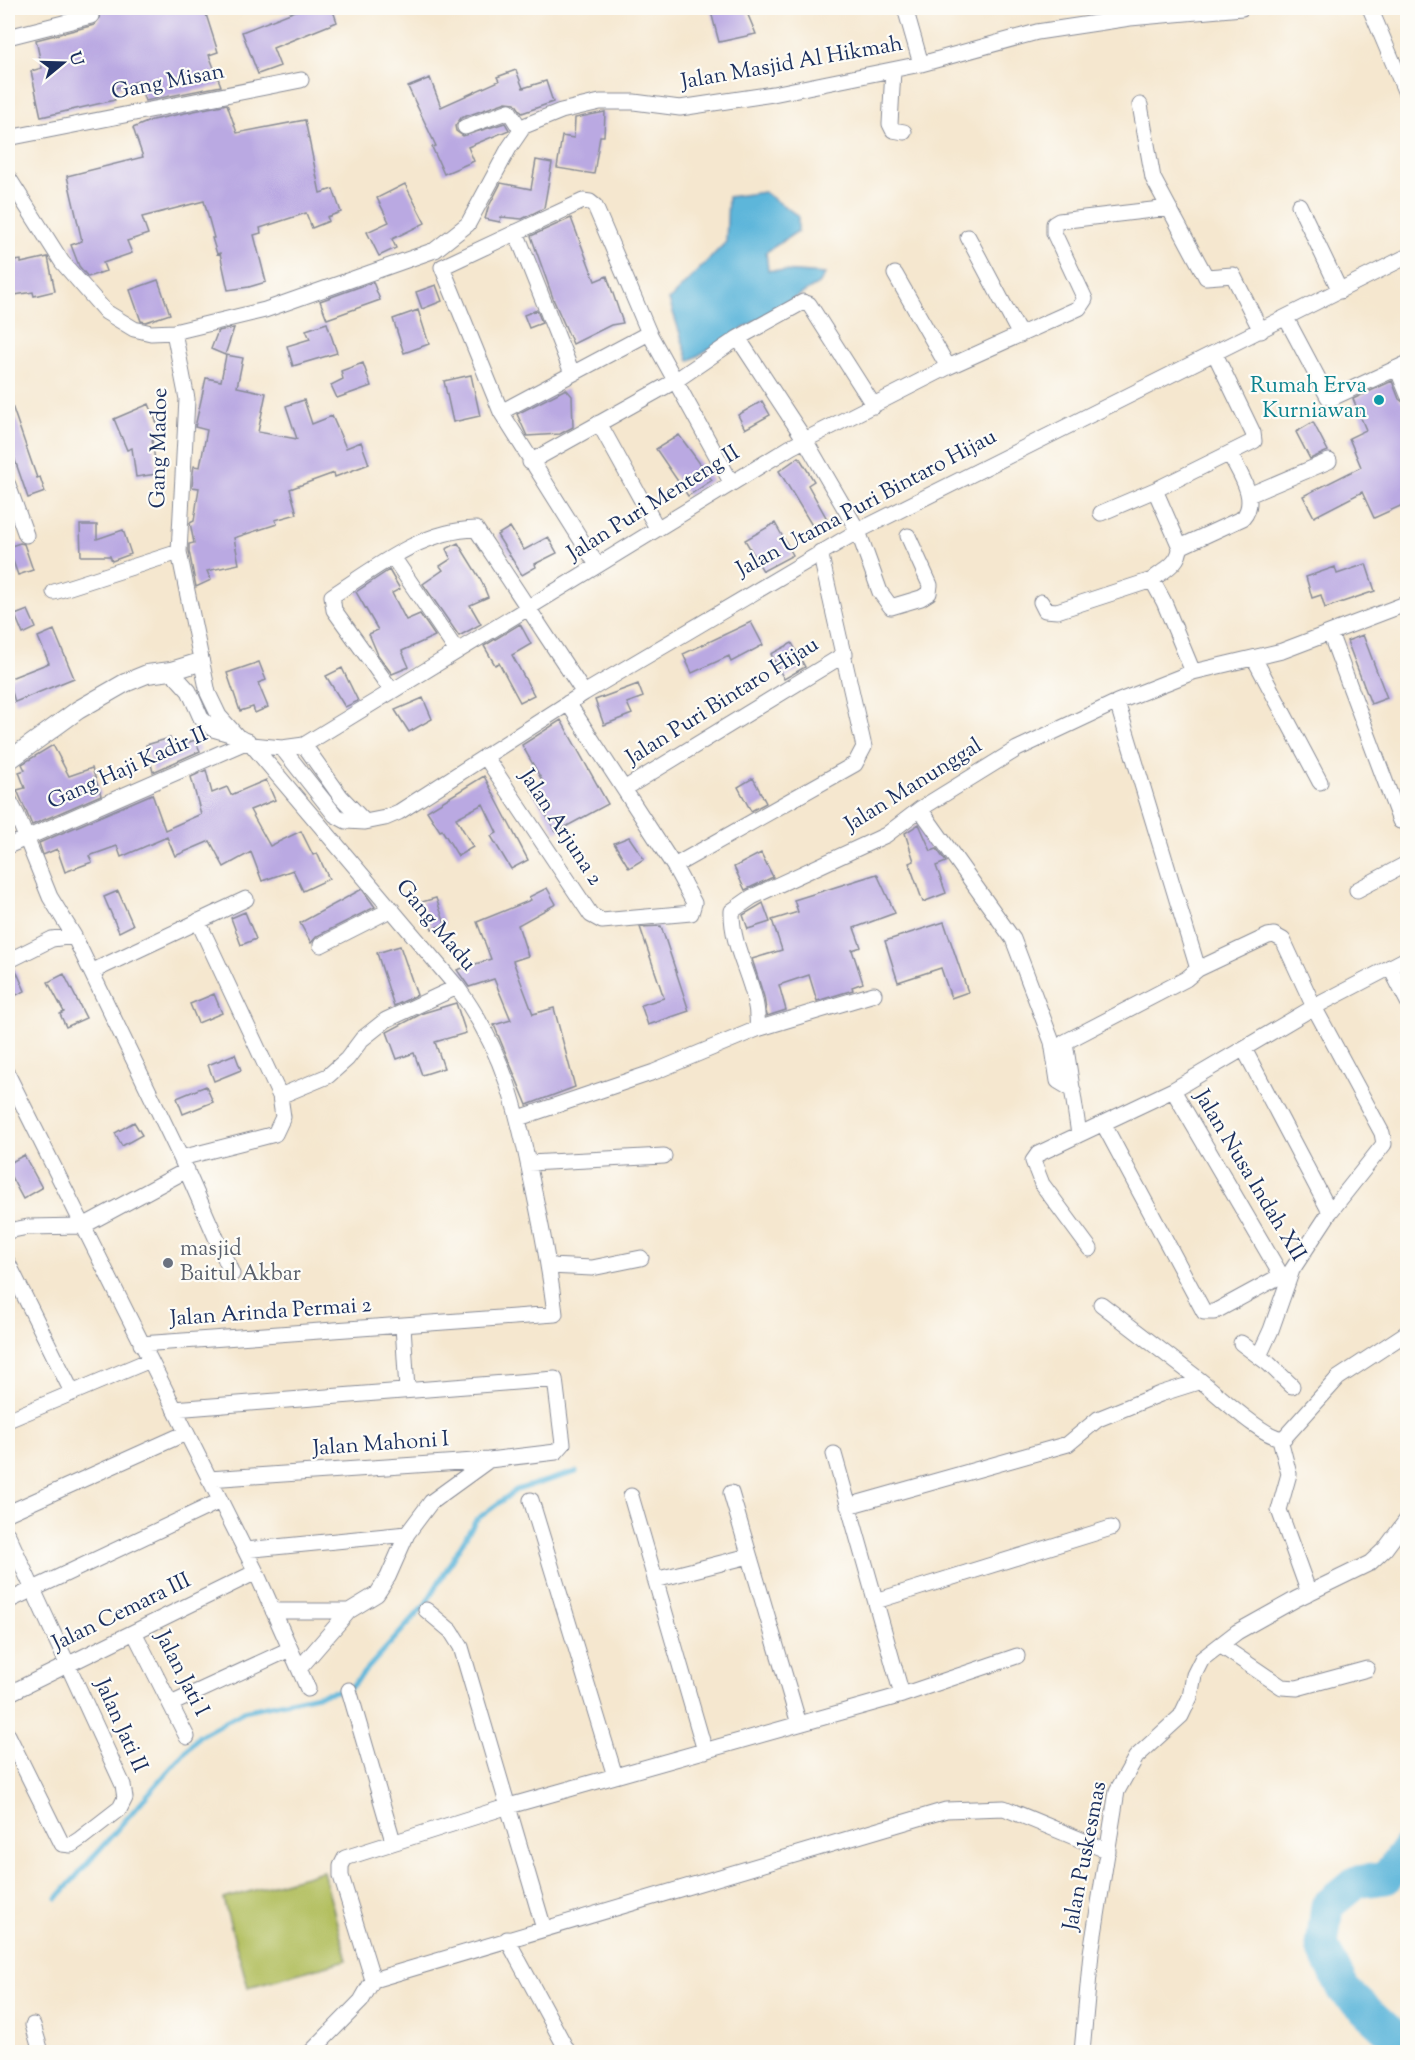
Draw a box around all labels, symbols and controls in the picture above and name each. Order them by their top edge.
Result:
street label: Jalan Masjid Al Hikmah [678,29,905,99]
north arrow [33,33,93,93]
text: U [62,49,88,70]
street label: Gang Misan [109,56,227,110]
place label: Rumah Erva Kurniawan [1250,371,1367,428]
street label: Gang Madoe [143,387,177,509]
marker: Rumah Erva Kurniawan [1372,393,1386,407]
street label: Jalan Utama Puri Bintaro Hijau [730,422,1003,587]
street label: Jalan Puri Menteng II [561,438,746,571]
street label: Jalan Puri Bintaro Hijau [620,629,826,775]
street label: Gang Haji Kadir II [43,719,213,819]
street label: Jalan Manunggal [838,731,989,842]
street label: Jalan Arjuna 2 [510,763,610,893]
street label: Gang Madu [387,873,483,979]
street label: Jalan Nusa Indah XII [1184,1083,1313,1268]
place label: masjid Baitul Akbar [180,1234,301,1291]
marker: masjid Baitul Akbar [161,1256,175,1270]
street label: Jalan Arinda Permai 2 [168,1290,373,1336]
street label: Jalan Mahoni I [311,1424,450,1466]
street label: Jalan Cemara III [46,1566,197,1661]
street label: Jalan Jati I [145,1625,216,1722]
street label: Jalan Jati II [85,1673,155,1778]
street label: Jalan Puskesmas [1056,1779,1116,1934]

